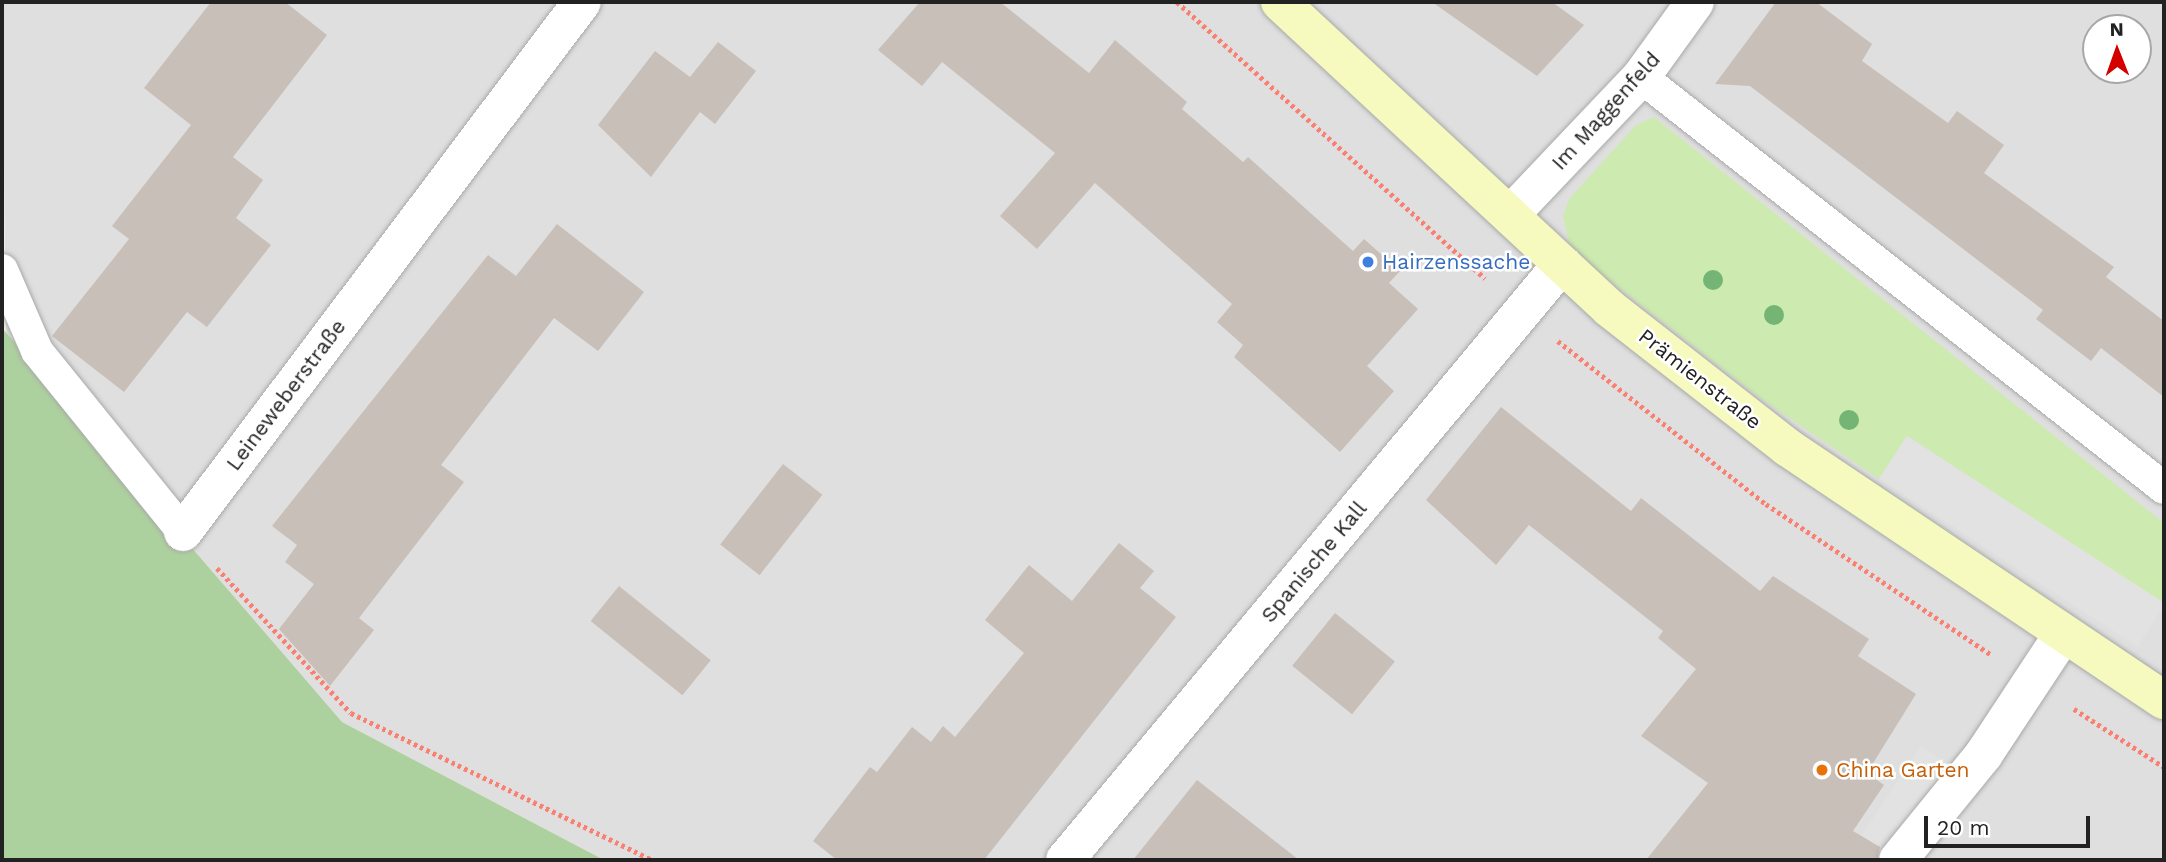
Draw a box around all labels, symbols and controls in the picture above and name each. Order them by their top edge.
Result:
north arrow [2082,14,2152,84]
text: N [2109,18,2124,41]
street label: Im Maggenfeld [1546,47,1666,175]
place label: Hairzenssache [1382,249,1530,275]
marker: Hairzenssache [1360,254,1376,270]
street label: Leineweberstraße [221,314,351,476]
street label: Prämienstraße [1634,323,1766,435]
street label: Spanische Kall [1256,496,1372,628]
place label: China Garten [1836,757,1970,783]
marker: China Garten [1814,762,1830,778]
scale bar [1928,802,2094,846]
text: 20 m [1937,815,1989,840]

